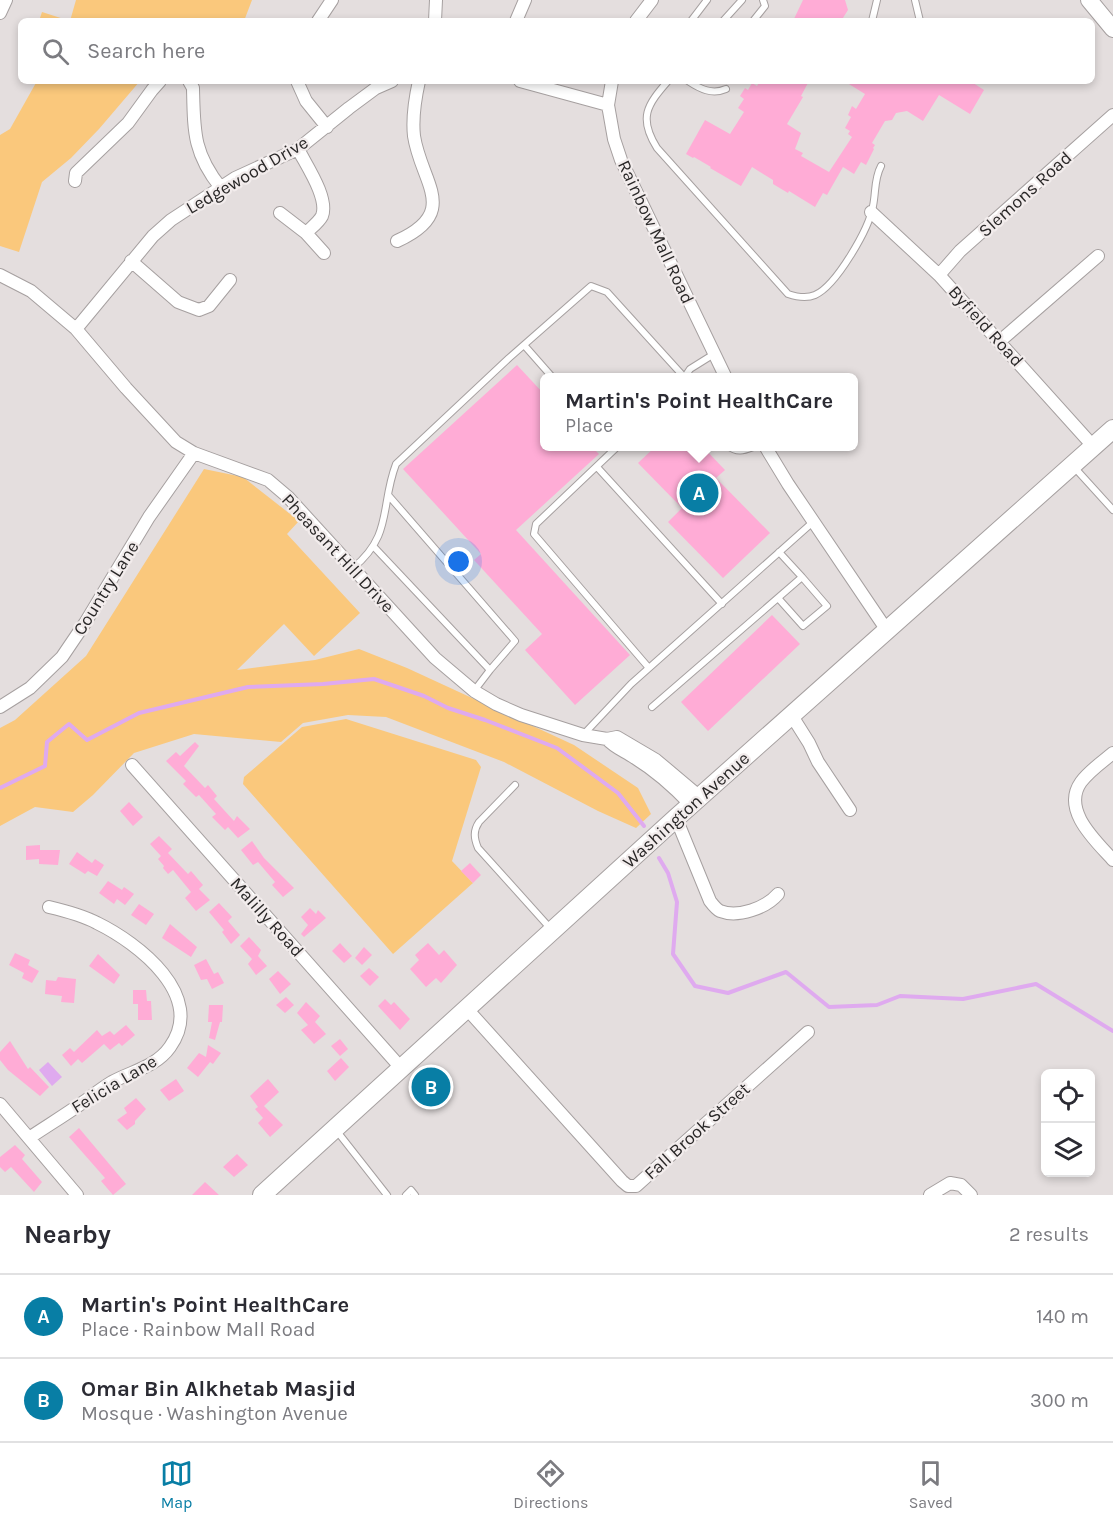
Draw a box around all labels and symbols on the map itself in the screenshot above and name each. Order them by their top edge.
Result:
street label: Ledgewood Drive [182,131,312,219]
street label: Slemons Road [974,146,1076,242]
street label: Rainbow Mall Road [613,157,699,307]
street label: Byfield Road [944,281,1028,371]
pin: A [680,470,718,516]
street label: Pheasant Hill Drive [277,489,399,617]
street label: Country Lane [68,537,144,639]
your location [444,547,473,576]
street label: Washington Avenue [618,747,754,873]
street label: Malilly Road [225,873,309,961]
street label: Felicia Lane [67,1050,161,1118]
pin: B [412,1064,450,1110]
street label: Fall Brook Street [640,1078,754,1184]

